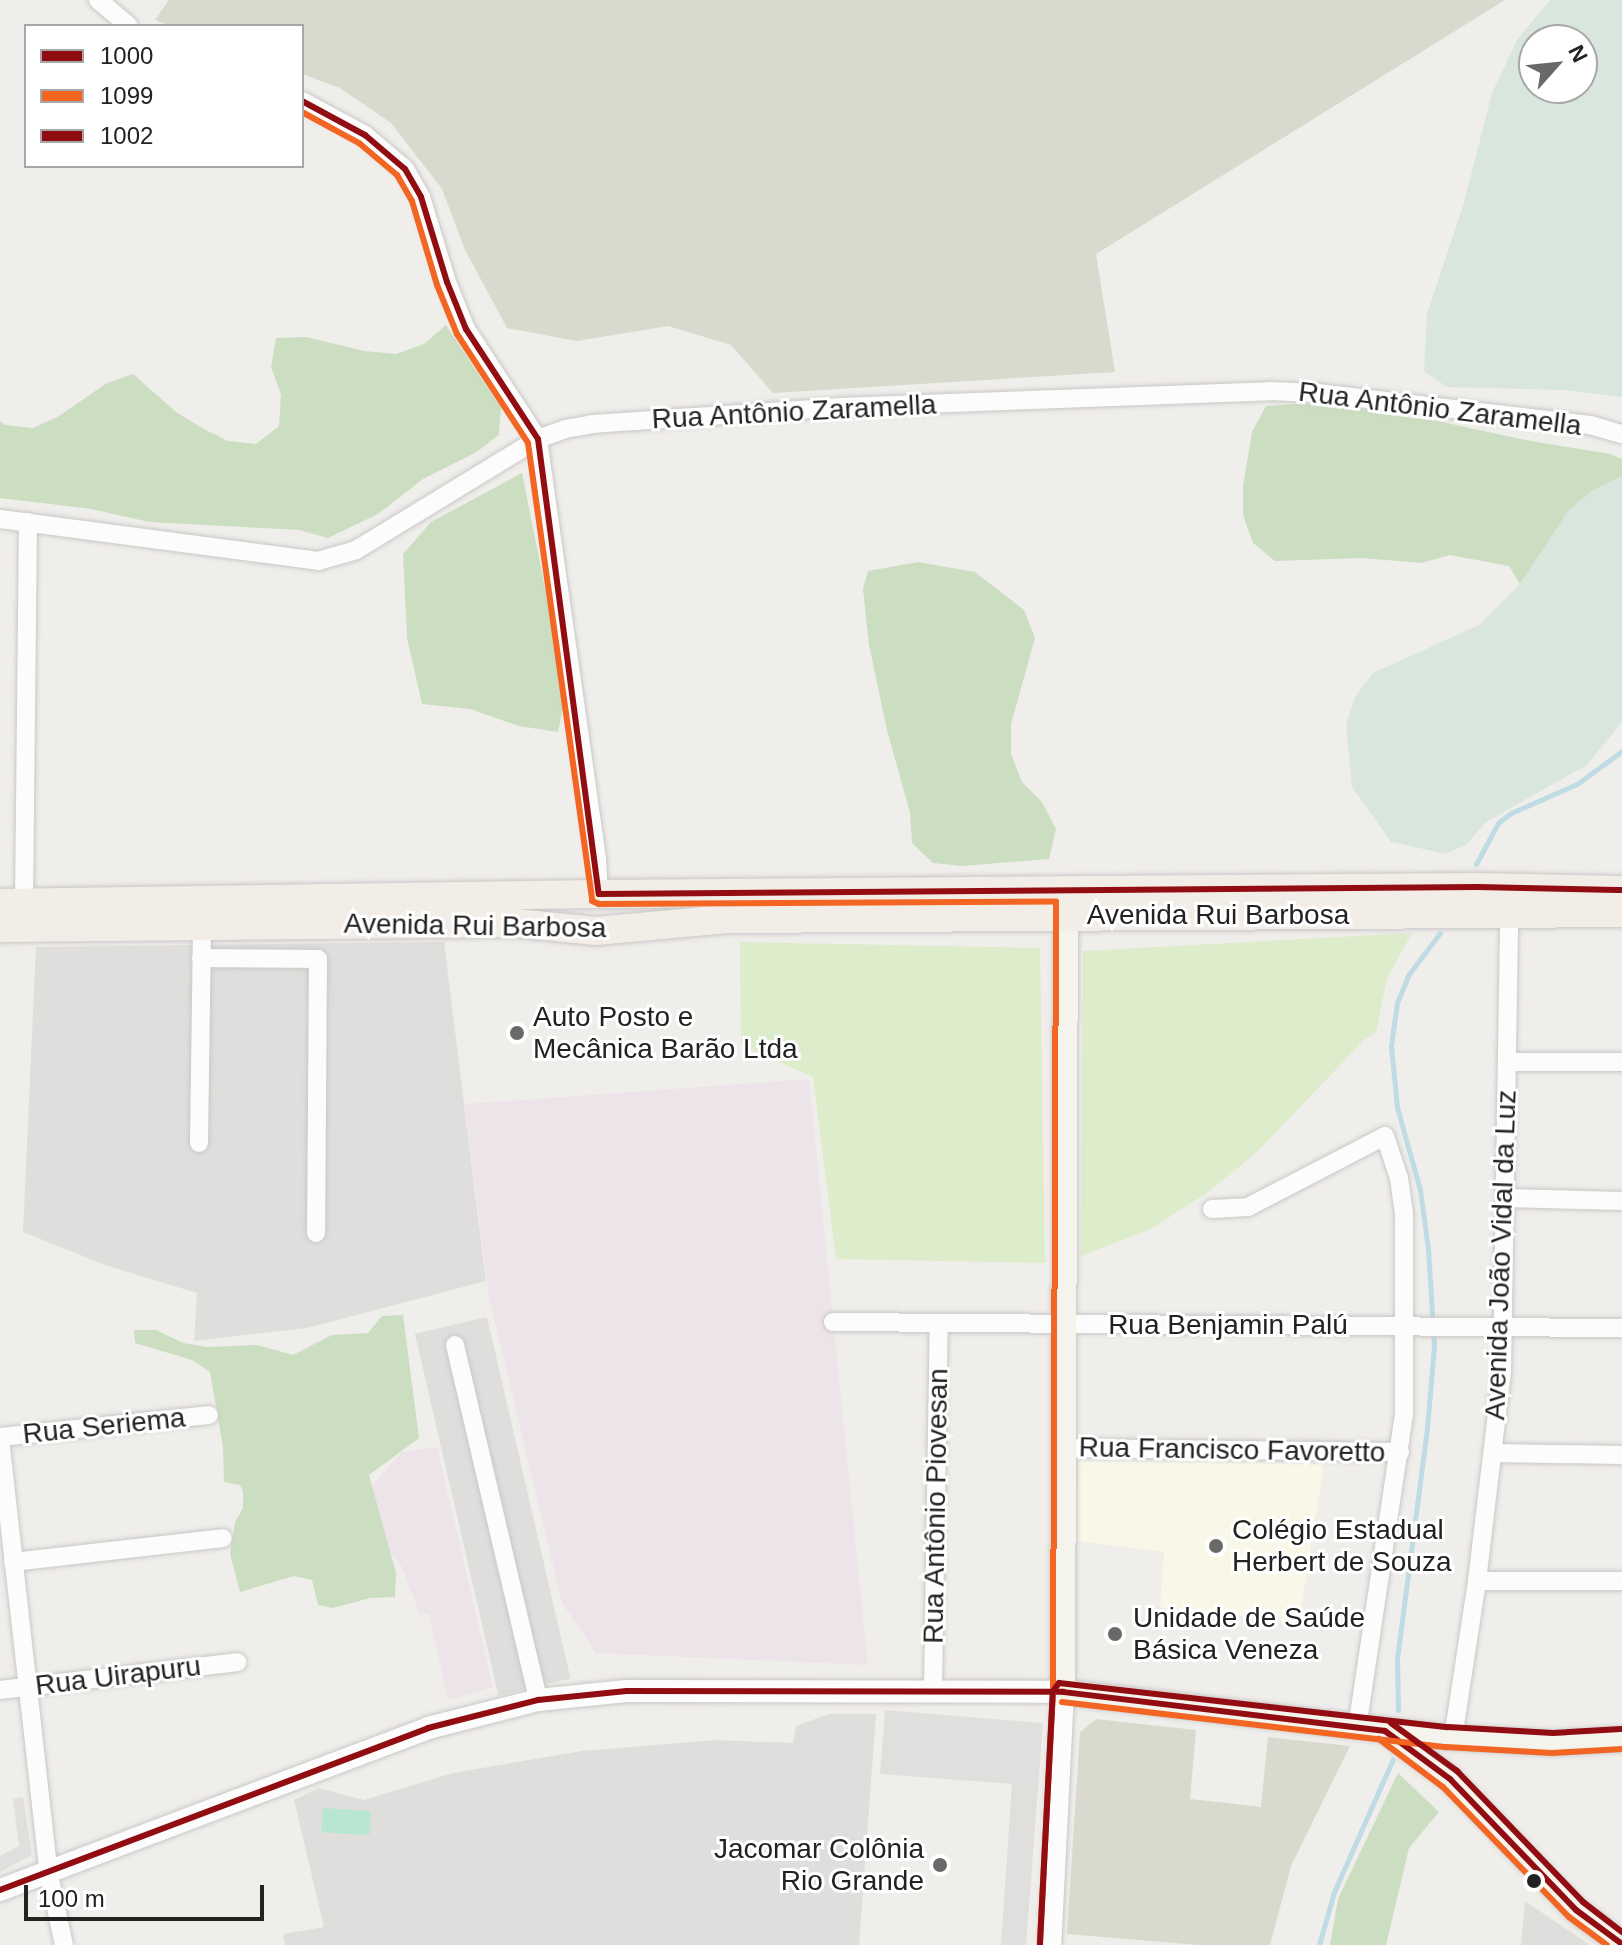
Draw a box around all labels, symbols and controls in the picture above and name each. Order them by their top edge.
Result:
legend [24,24,304,168]
north arrow [1518,24,1598,104]
text: N [1563,41,1593,67]
text: 1000 [100,42,153,69]
text: 1099 [100,82,153,109]
text: 1002 [100,122,153,149]
street label: Rua Antônio Zaramella [1296,375,1584,443]
street label: Rua Antônio Zaramella [650,388,938,436]
street label: Avenida Rui Barbosa [1087,898,1349,932]
street label: Avenida Rui Barbosa [343,907,607,945]
place label: Auto Posto e Mecânica Barão Ltda [533,1000,798,1066]
marker: Auto Posto e Mecânica Barão Ltda [508,1024,526,1042]
street label: Avenida João Vidal da Luz [1478,1089,1524,1421]
street label: Rua Benjamin Palú [1108,1308,1348,1342]
street label: Rua Antônio Piovesan [917,1367,955,1645]
street label: Rua Seriema [21,1401,187,1451]
street label: Rua Francisco Favoretto [1078,1431,1386,1469]
place label: Colégio Estadual Herbert de Souza [1232,1513,1451,1579]
marker: Colégio Estadual Herbert de Souza [1207,1537,1225,1555]
place label: Unidade de Saúde Básica Veneza [1133,1601,1365,1667]
marker: Unidade de Saúde Básica Veneza [1104,1623,1126,1645]
street label: Rua Uirapuru [33,1649,203,1703]
place label: Jacomar Colônia Rio Grande [714,1832,924,1898]
marker: Jacomar Colônia Rio Grande [931,1856,949,1874]
scale bar [28,1869,268,1919]
unlabelled marker [1526,1873,1542,1889]
text: 100 m [38,1885,105,1912]

